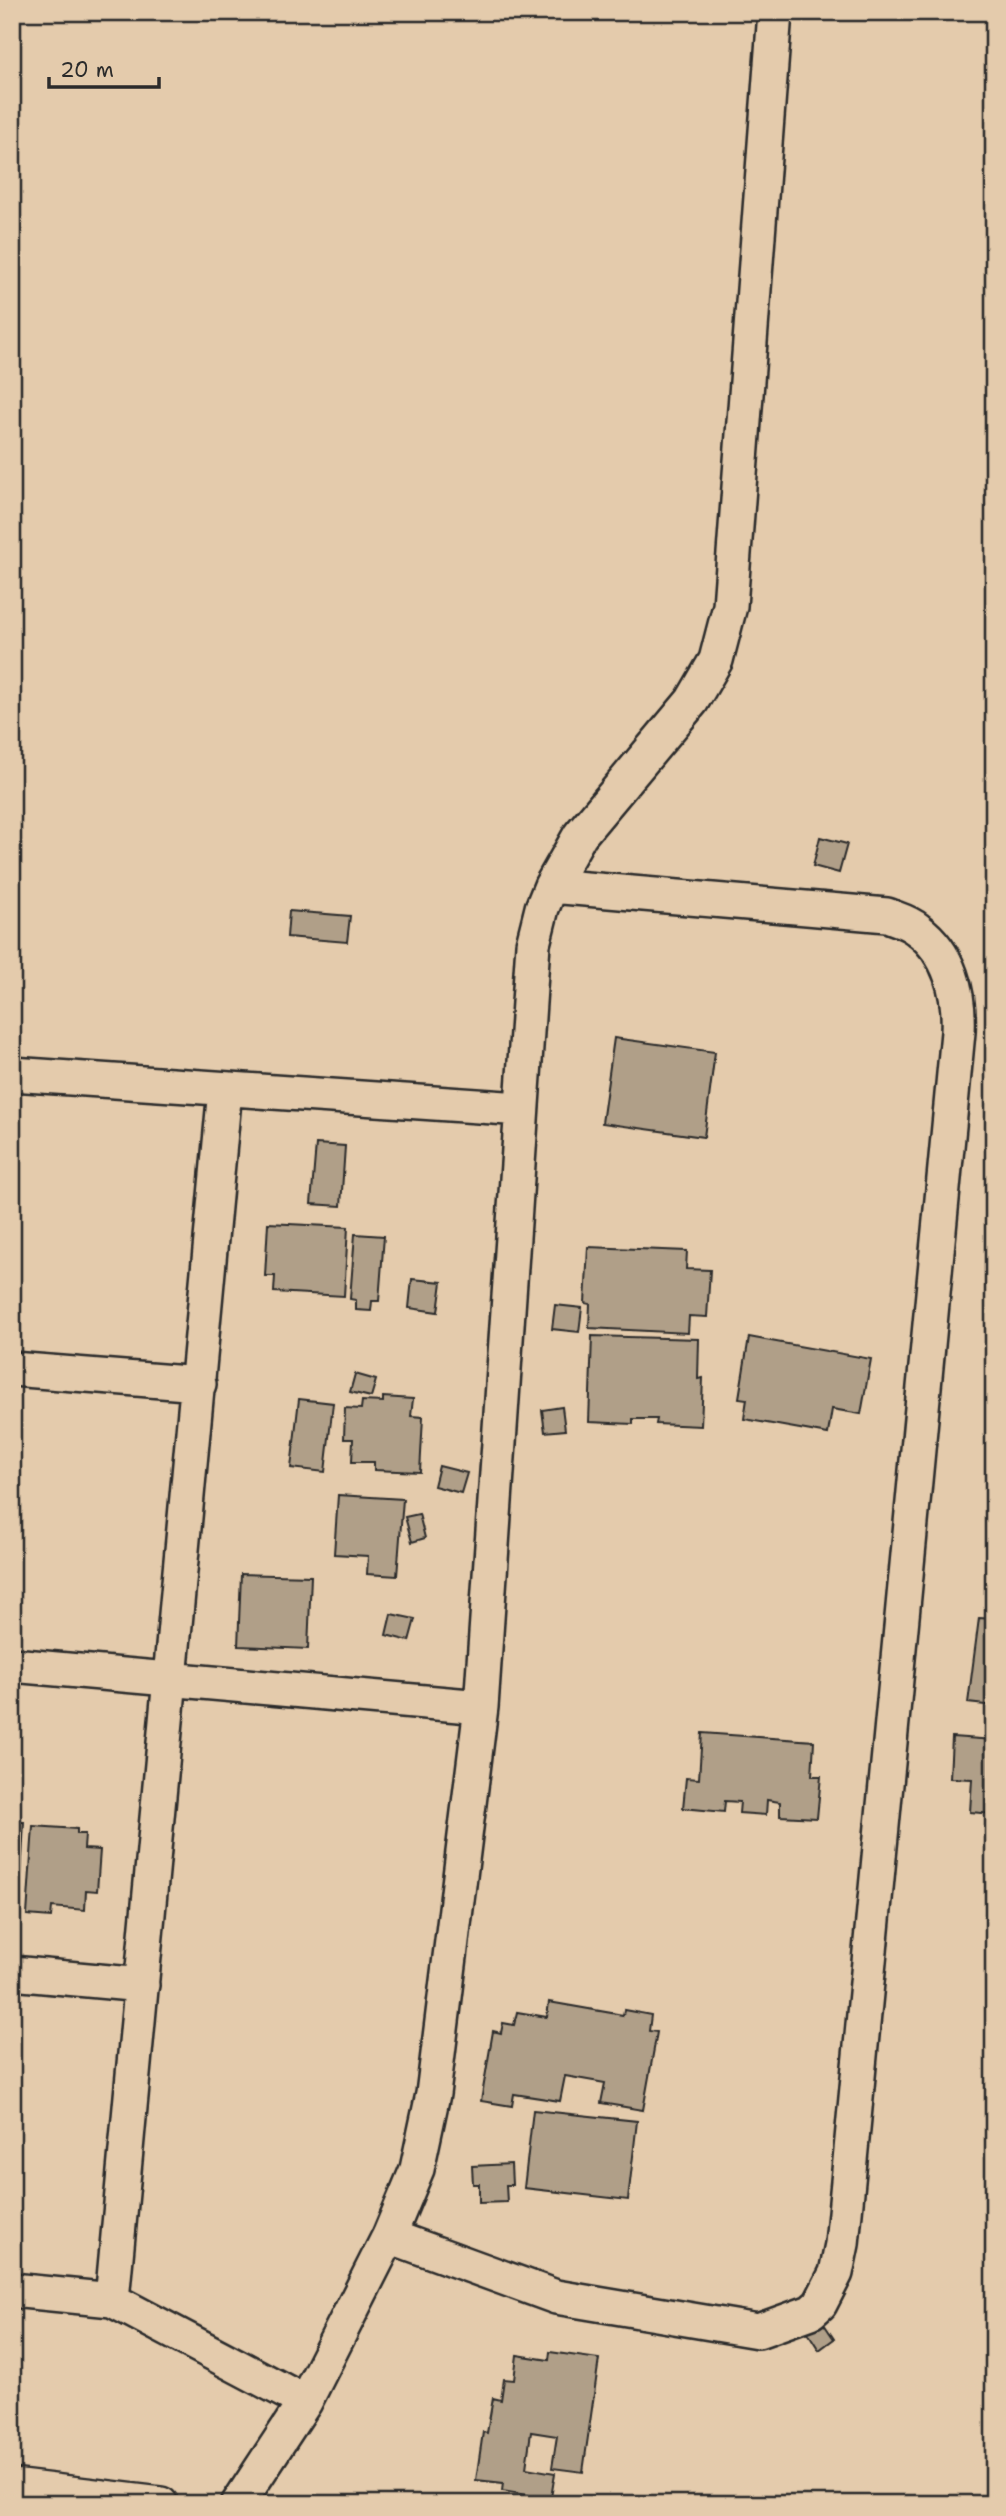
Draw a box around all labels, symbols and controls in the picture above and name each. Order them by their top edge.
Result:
scale bar [49,46,159,90]
text: 20 m [60,56,114,84]

